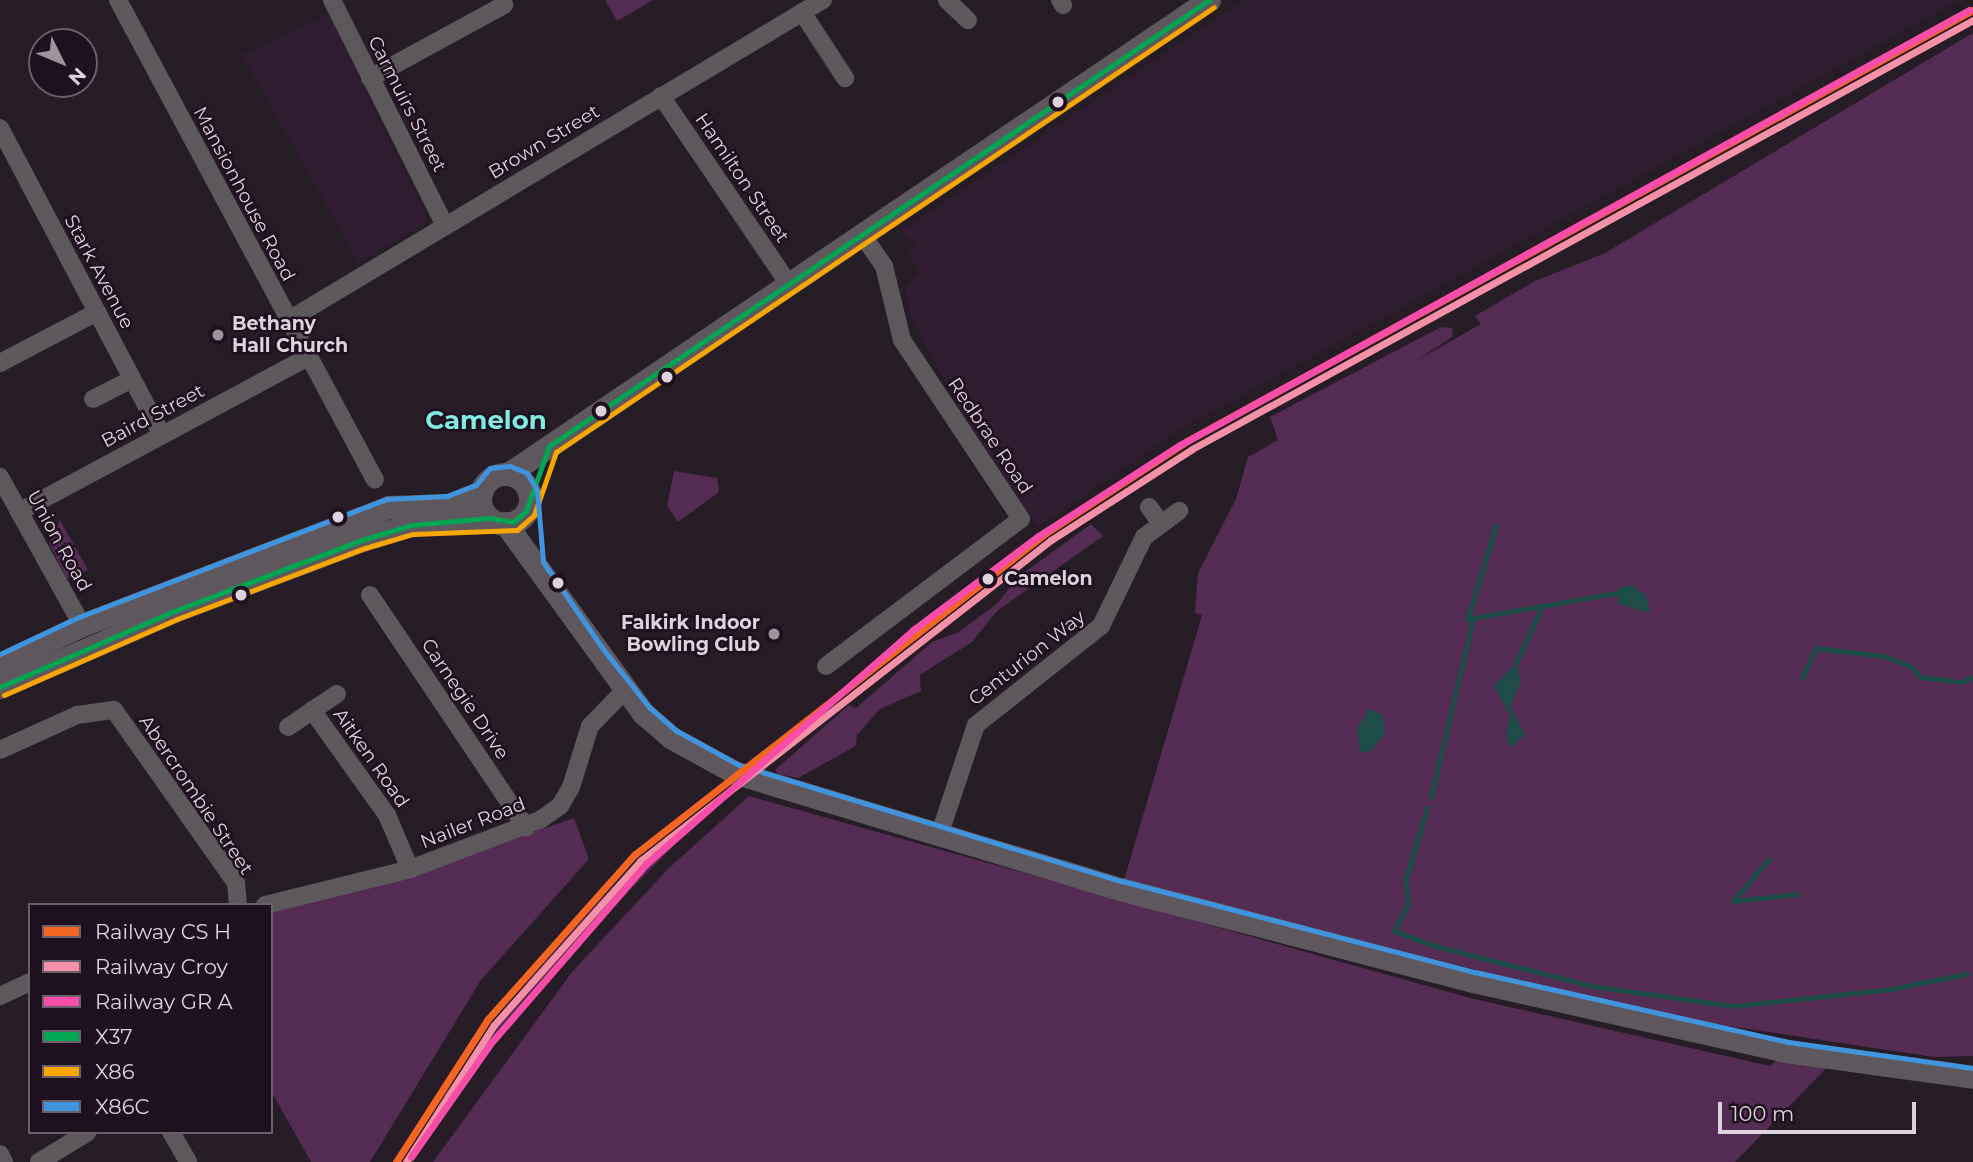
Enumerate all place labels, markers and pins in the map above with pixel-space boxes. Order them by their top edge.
unlabelled marker [1051,95,1065,109]
place label: Bethany Hall Church [232,313,348,357]
marker: Bethany Hall Church [210,327,226,343]
unlabelled marker [660,370,674,384]
unlabelled marker [594,404,608,418]
unlabelled marker [331,510,345,524]
place label: Camelon [1004,568,1093,590]
marker: Camelon [978,569,998,589]
unlabelled marker [551,576,565,590]
unlabelled marker [234,588,248,602]
place label: Falkirk Indoor Bowling Club [621,612,760,656]
marker: Falkirk Indoor Bowling Club [766,626,782,642]

